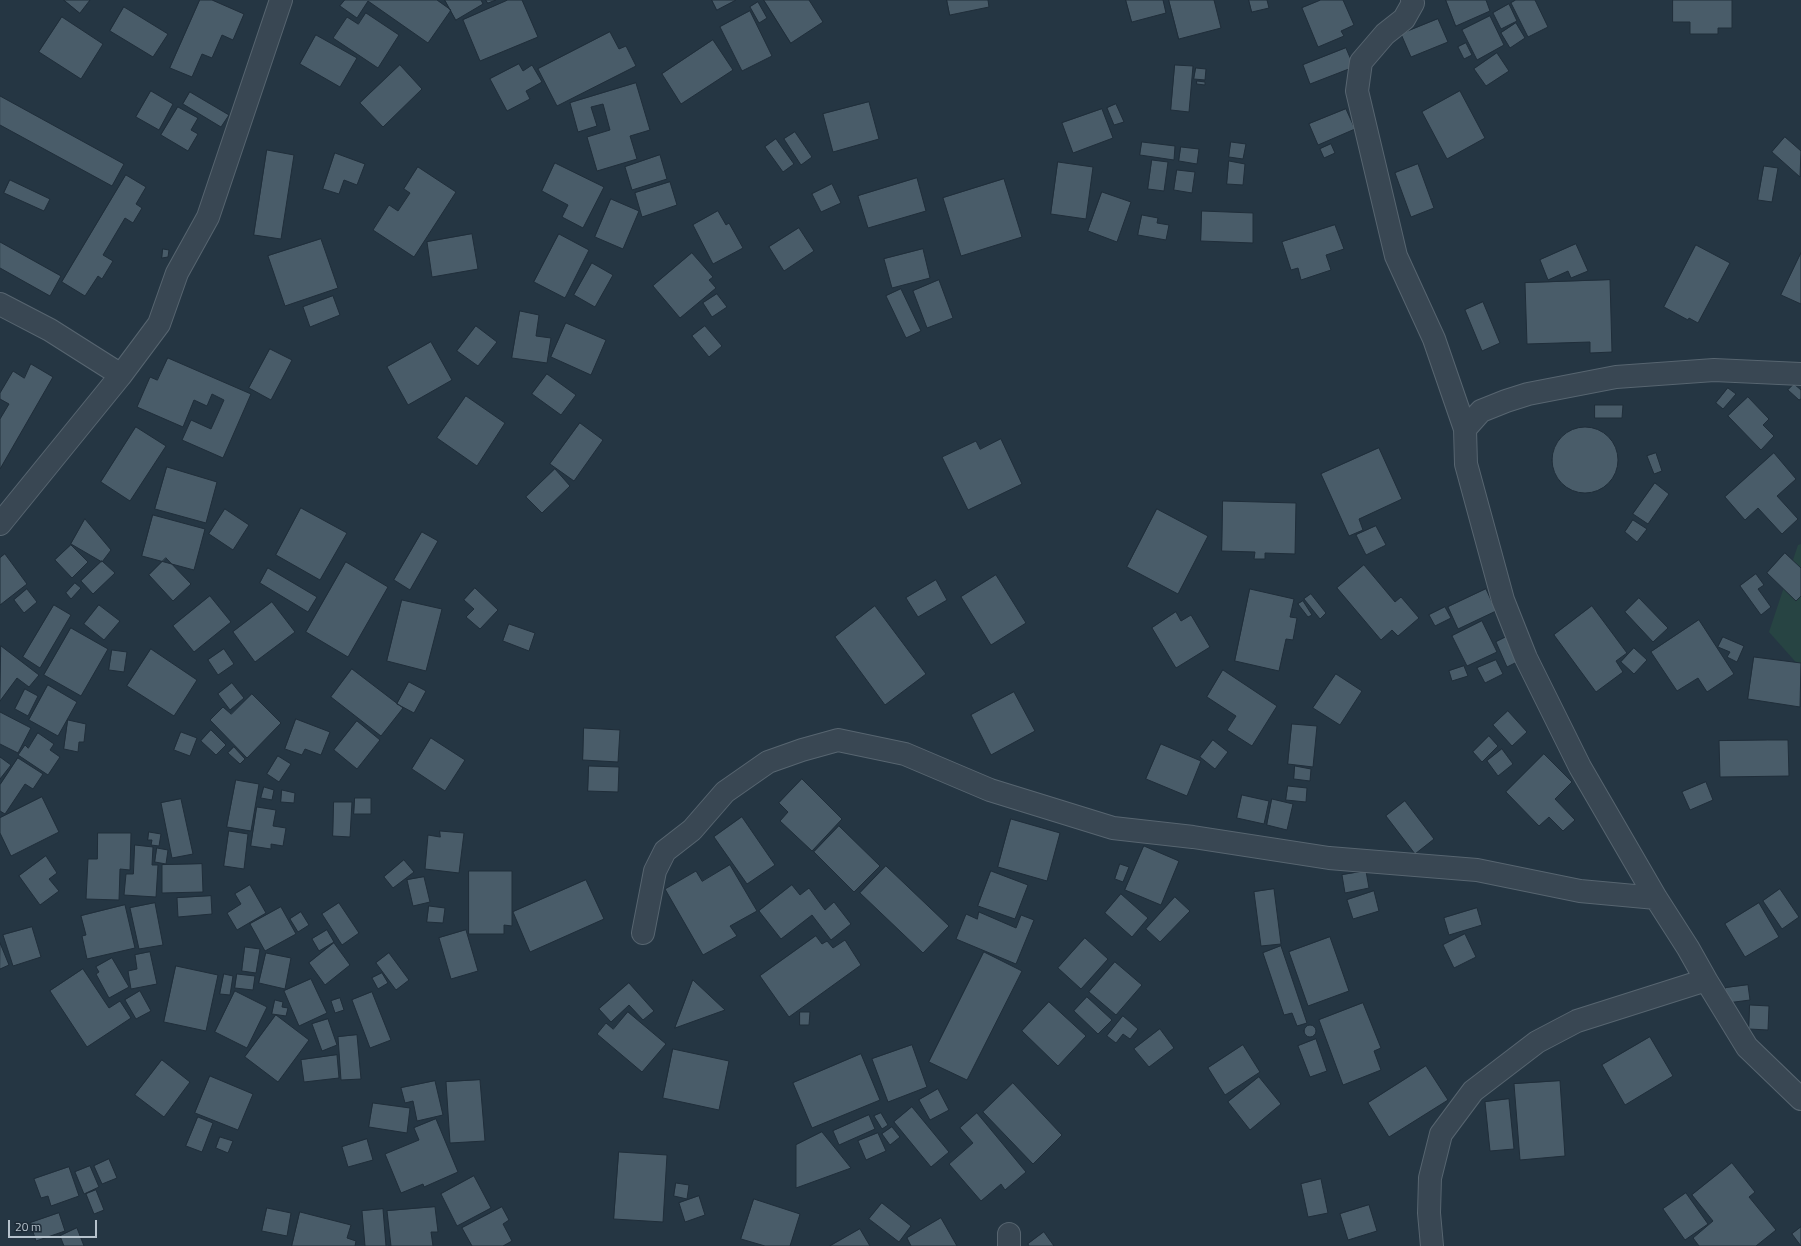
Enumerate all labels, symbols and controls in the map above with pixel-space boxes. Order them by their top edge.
scale bar [10,1212,99,1238]
text: 20 m [15,1217,41,1236]

